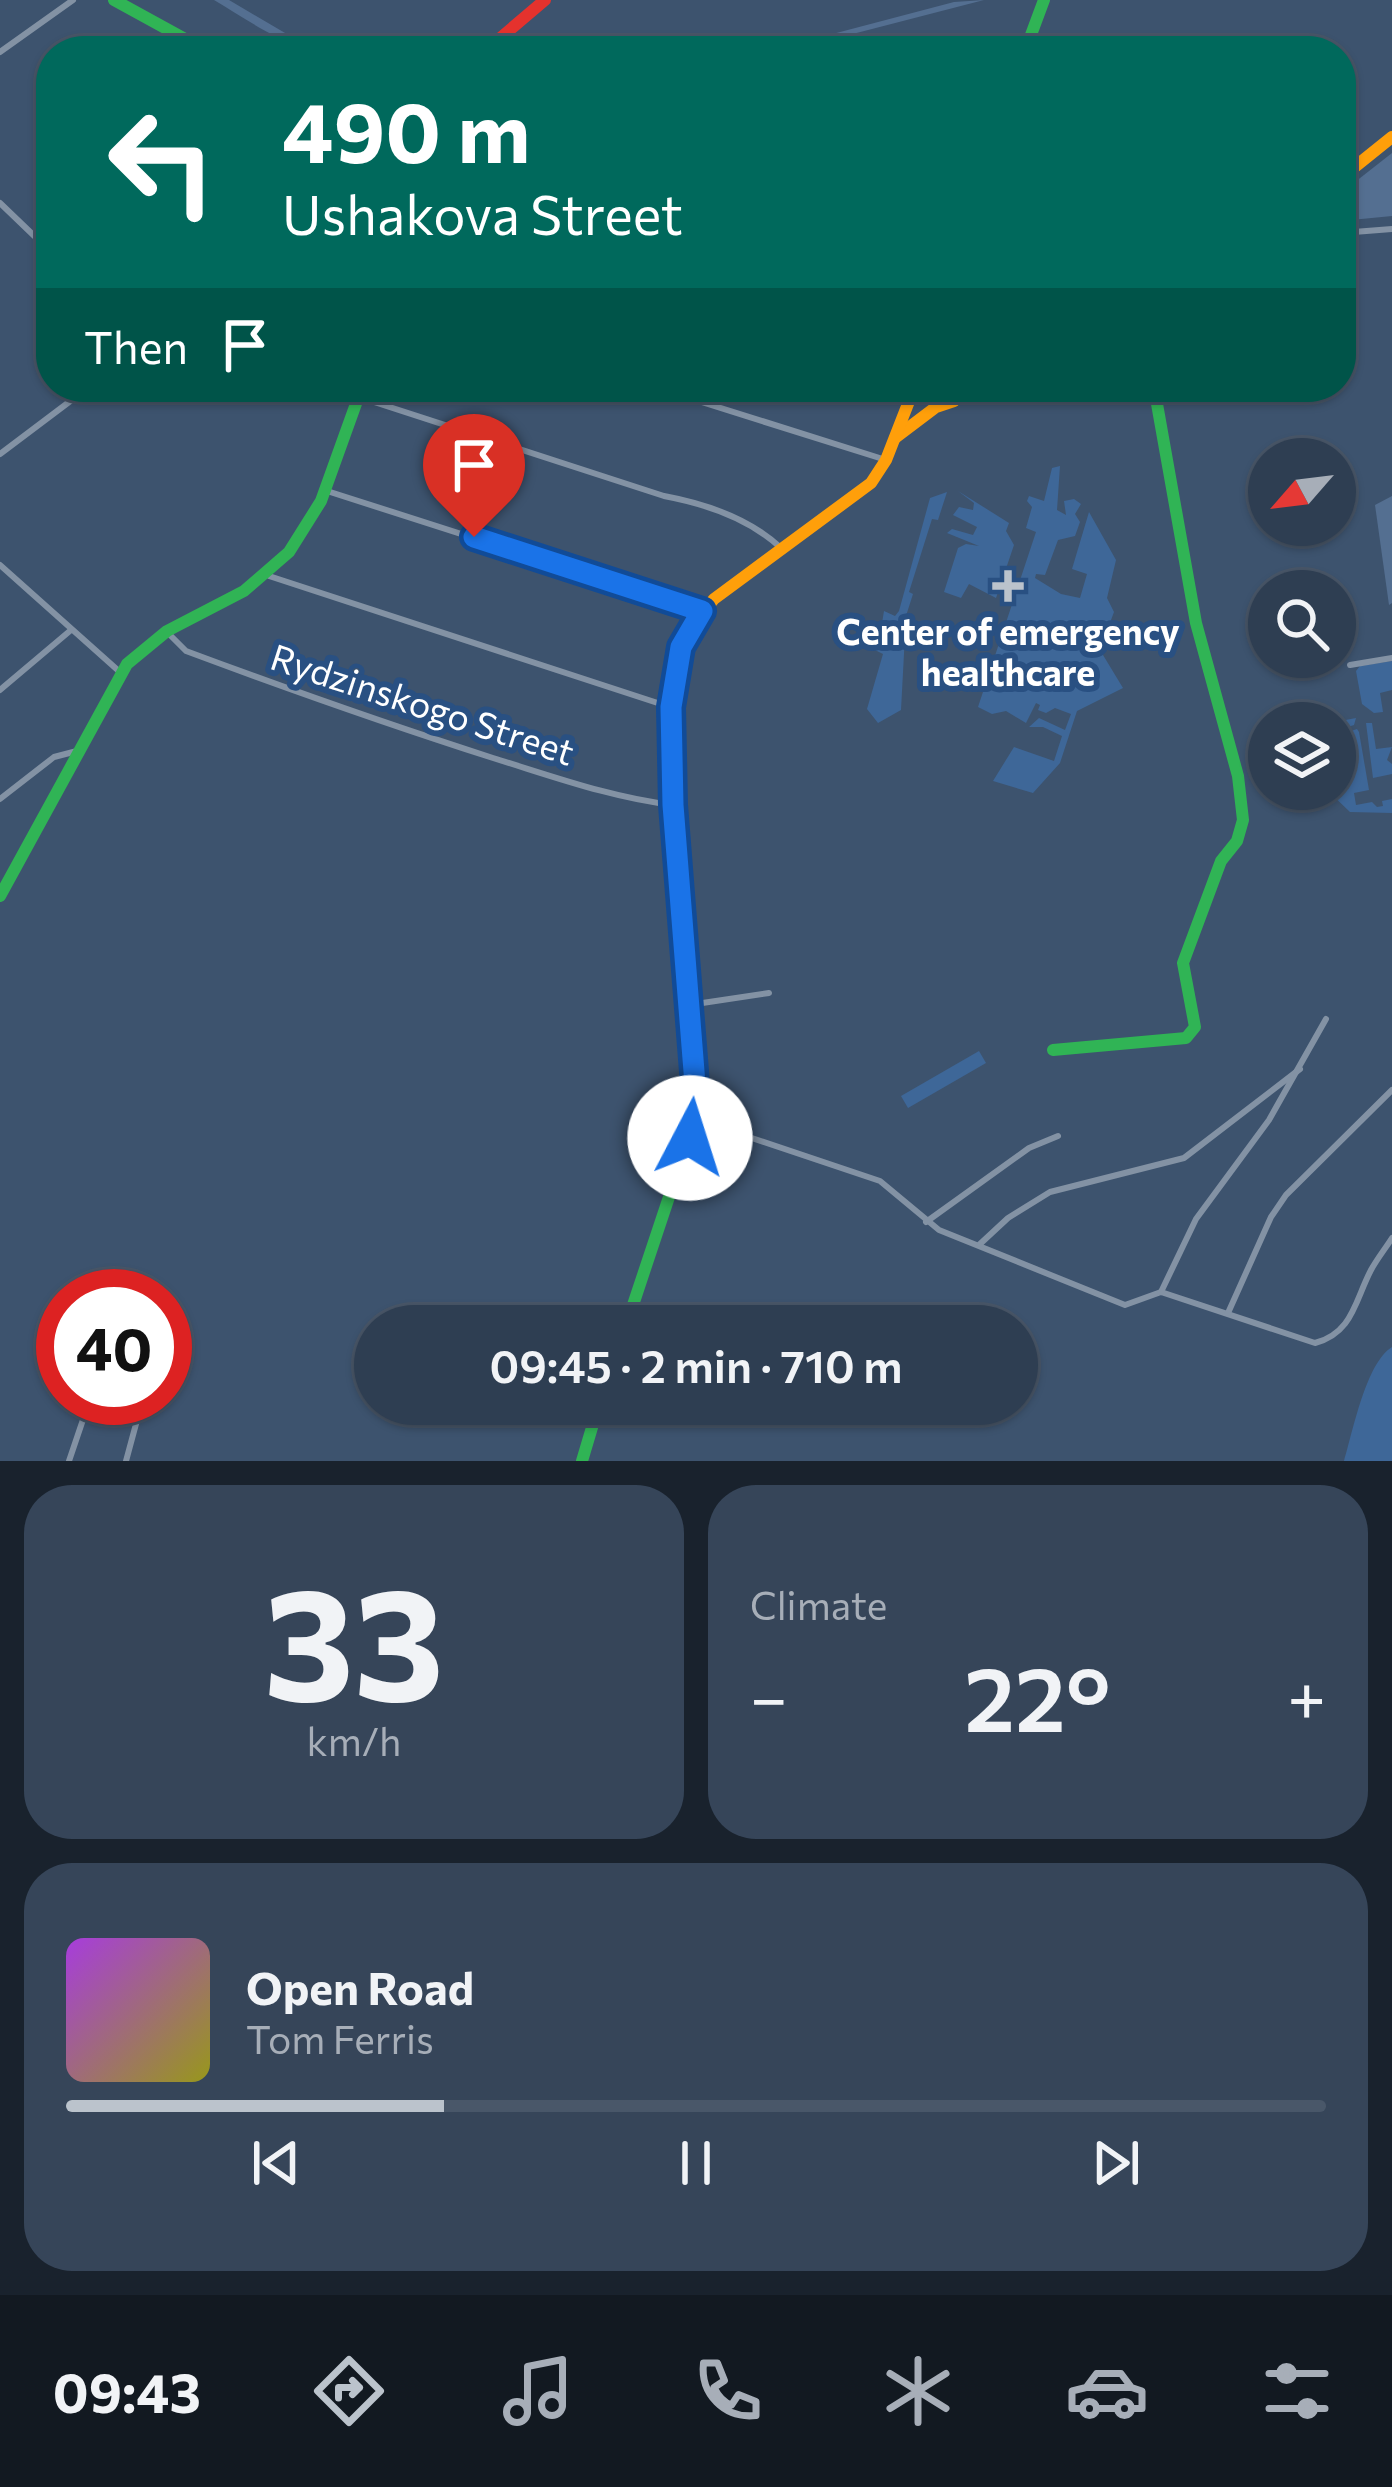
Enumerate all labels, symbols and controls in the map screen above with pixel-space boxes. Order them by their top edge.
text: 490 m [282,78,531,180]
icon: left [84,84,240,240]
text: Ushakova Street [282,180,683,246]
icon: arrive [212,312,278,378]
text: Then [84,318,188,373]
pin [423,414,525,537]
icon: arrive [441,432,507,498]
north arrow [1248,438,1356,546]
map controls [1248,438,1356,810]
marker: Center of emergency healthcare [992,570,1024,602]
button: search [1248,570,1356,678]
place label: Center of emergency healthcare [836,608,1180,693]
street label: Rydzinskogo Street [266,633,580,773]
button: layers [1248,702,1356,810]
position arrow [627,1075,753,1201]
speed limit sign: 40 [36,1269,192,1425]
text: 09:45 · 2 min · 710 m [489,1337,903,1392]
text: 33 [264,1542,444,1733]
text: Climate [750,1580,887,1628]
text: 22° [964,1640,1111,1751]
text: − [750,1655,788,1736]
text: + [1287,1655,1326,1736]
text: km/h [307,1716,401,1764]
text: Open Road [246,1959,474,2014]
text: Tom Ferris [246,2014,434,2062]
icon: previous [243,2130,309,2196]
icon: pause [663,2130,729,2196]
icon: next [1083,2130,1149,2196]
icon: directions [307,2349,391,2433]
icon: music [496,2349,580,2433]
icon: phone [686,2349,770,2433]
icon: climate [876,2349,960,2433]
icon: car [1065,2349,1149,2433]
icon: filters [1255,2349,1339,2433]
text: 09:43 [53,2358,201,2424]

